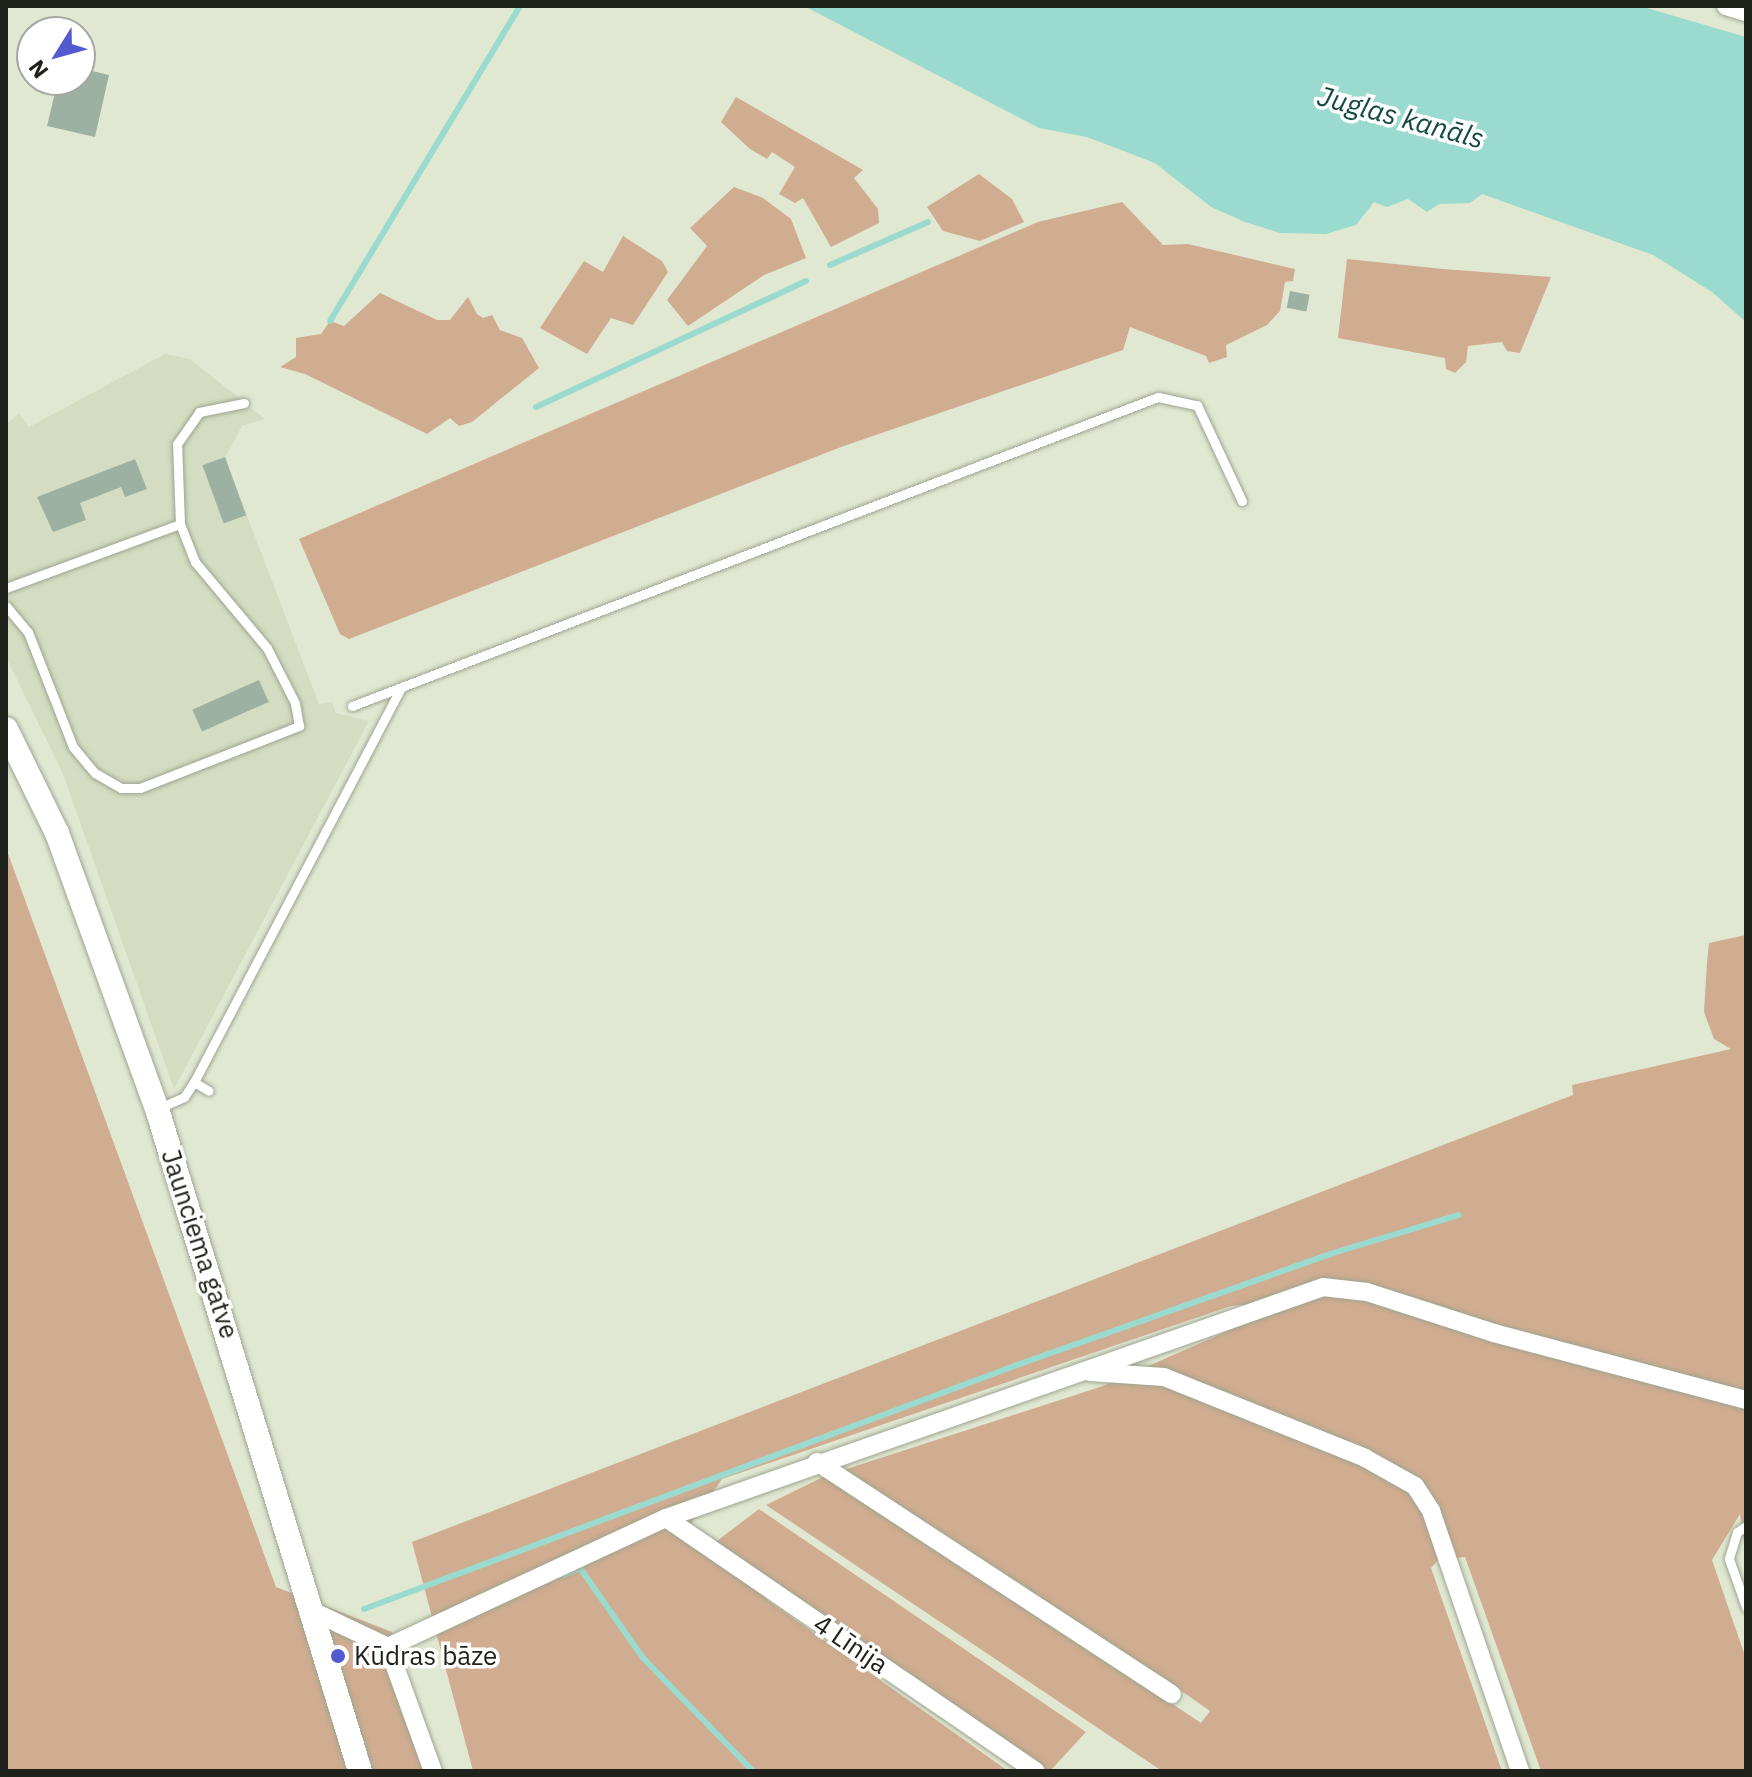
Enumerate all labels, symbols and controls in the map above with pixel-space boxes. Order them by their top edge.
north arrow [16,16,96,96]
text: N [22,54,54,85]
water label: Juglas kanāls [1314,79,1488,155]
street label: Jaunciema gatve [155,1146,245,1342]
street label: 4 Līnija [808,1608,894,1680]
place label: Kūdras bāze [354,1640,497,1672]
marker: Kūdras bāze [329,1647,347,1665]

